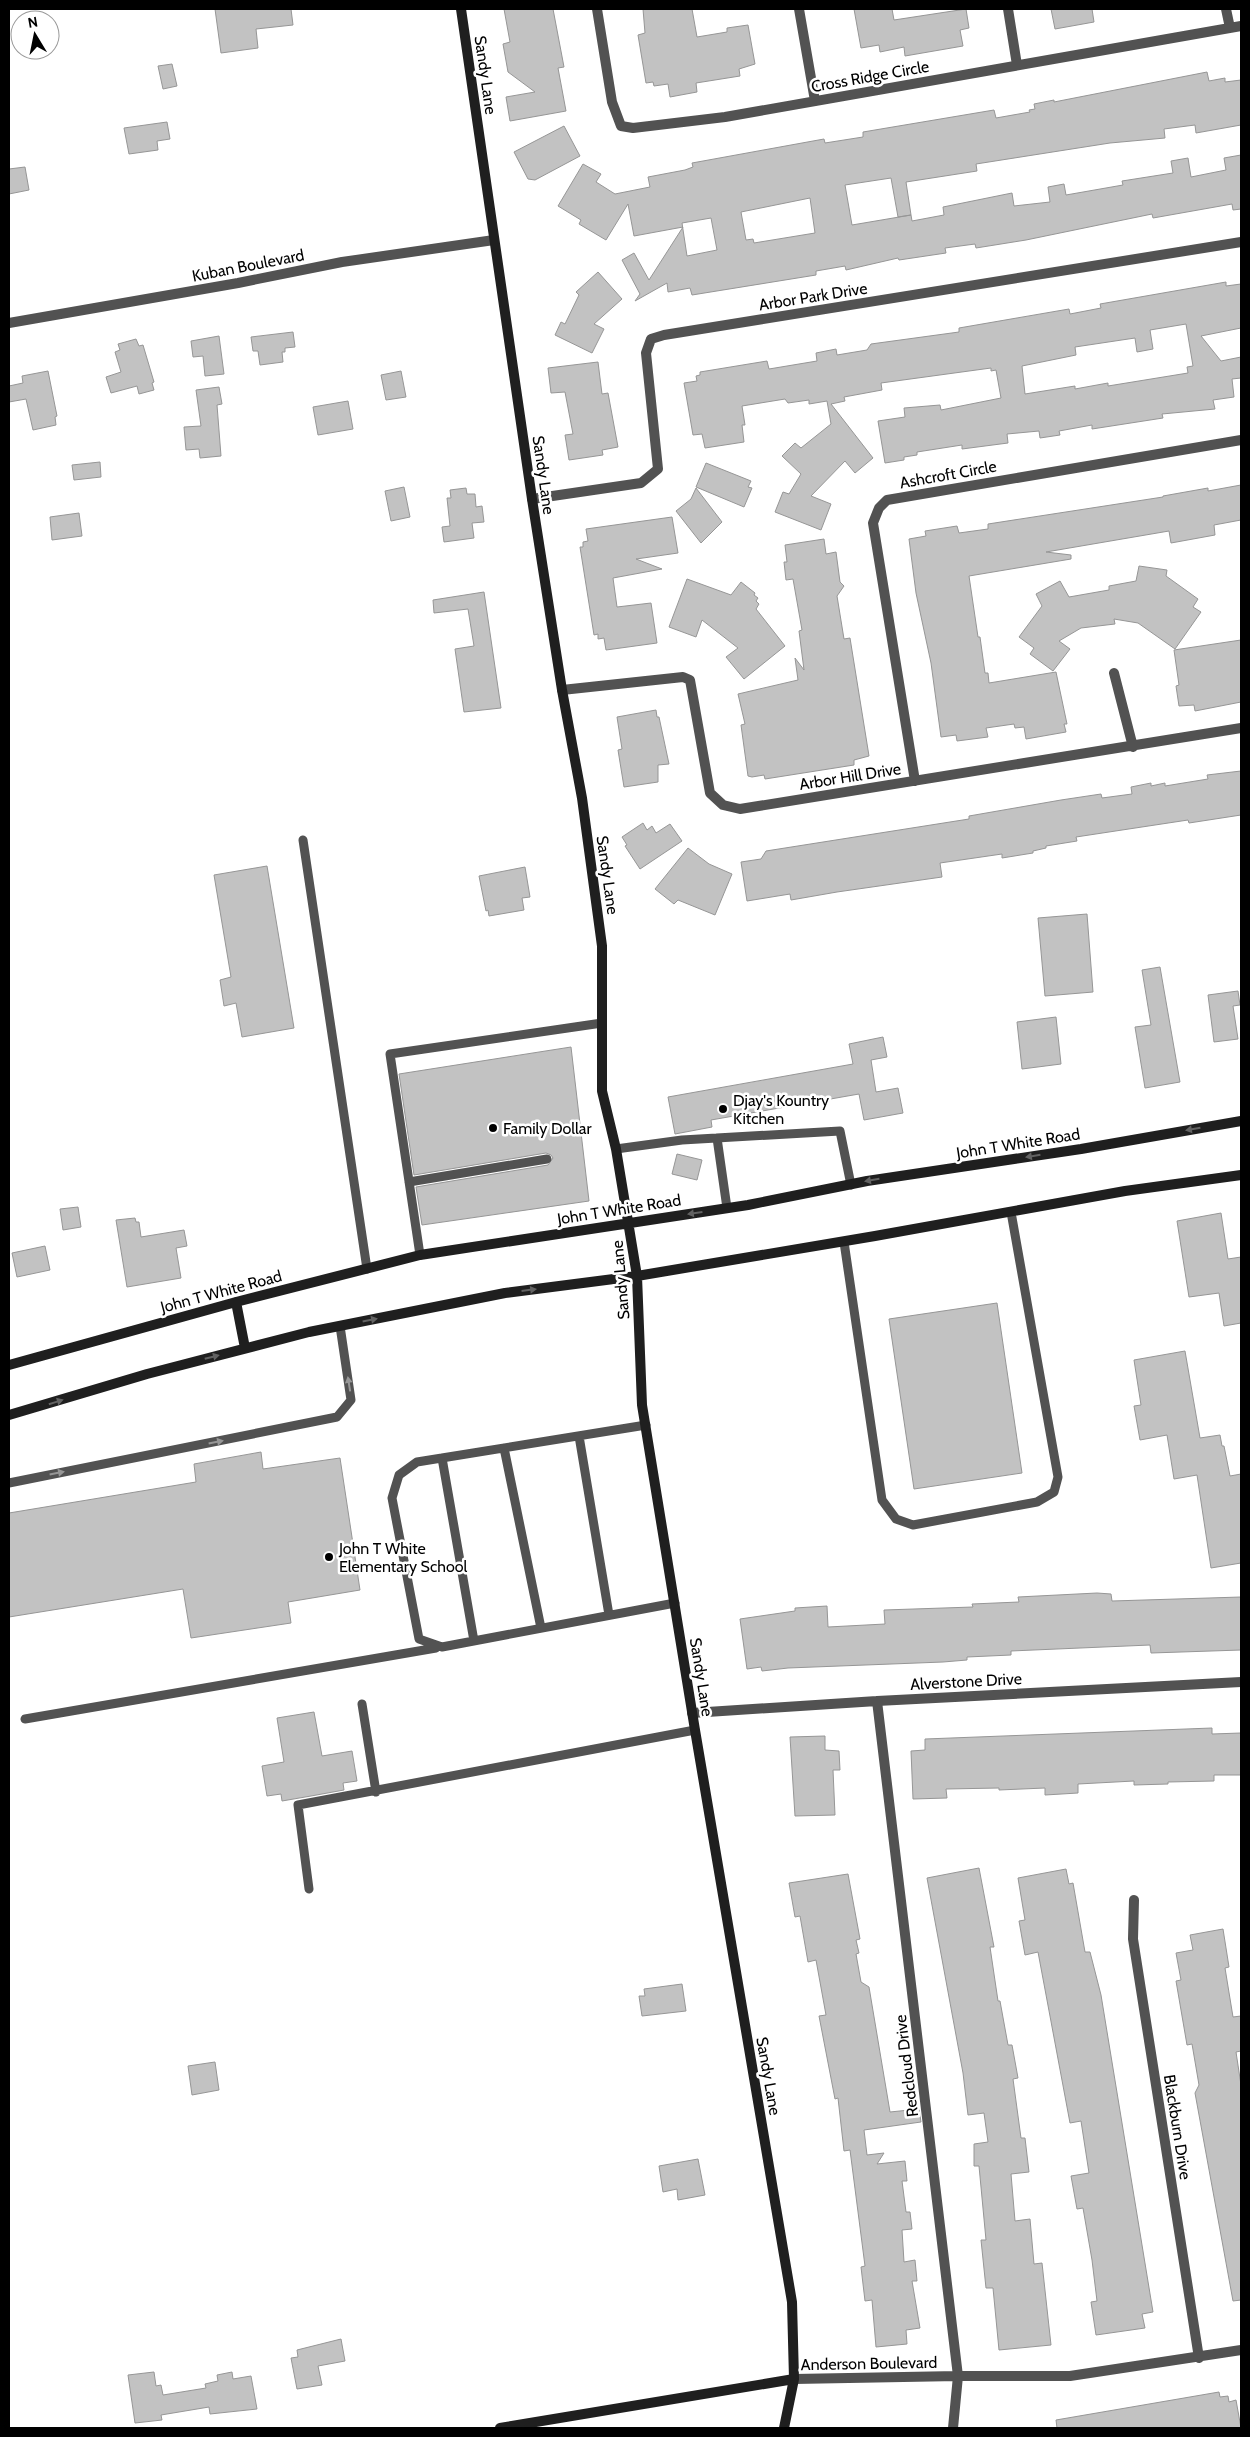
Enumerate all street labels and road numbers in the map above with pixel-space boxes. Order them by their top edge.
street label: Sandy Lane [471,34,500,116]
street label: Cross Ridge Circle [810,57,931,96]
street label: Kuban Boulevard [190,245,306,286]
street label: Arbor Park Drive [757,279,869,314]
street label: Sandy Lane [529,434,558,516]
street label: Ashcroft Circle [898,457,998,492]
street label: Arbor Hill Drive [798,759,902,794]
street label: Sandy Lane [593,834,622,916]
street label: John T White Road [954,1124,1081,1163]
street label: John T White Road [555,1190,682,1229]
street label: Sandy Lane [608,1240,633,1320]
street label: John T White Road [157,1266,284,1317]
street label: Sandy Lane [686,1636,717,1718]
street label: Alverstone Drive [910,1669,1022,1694]
street label: Redcloud Drive [891,2014,922,2118]
street label: Sandy Lane [752,2035,785,2117]
street label: Blackburn Drive [1160,2073,1195,2181]
street label: Anderson Boulevard [801,2353,937,2374]

